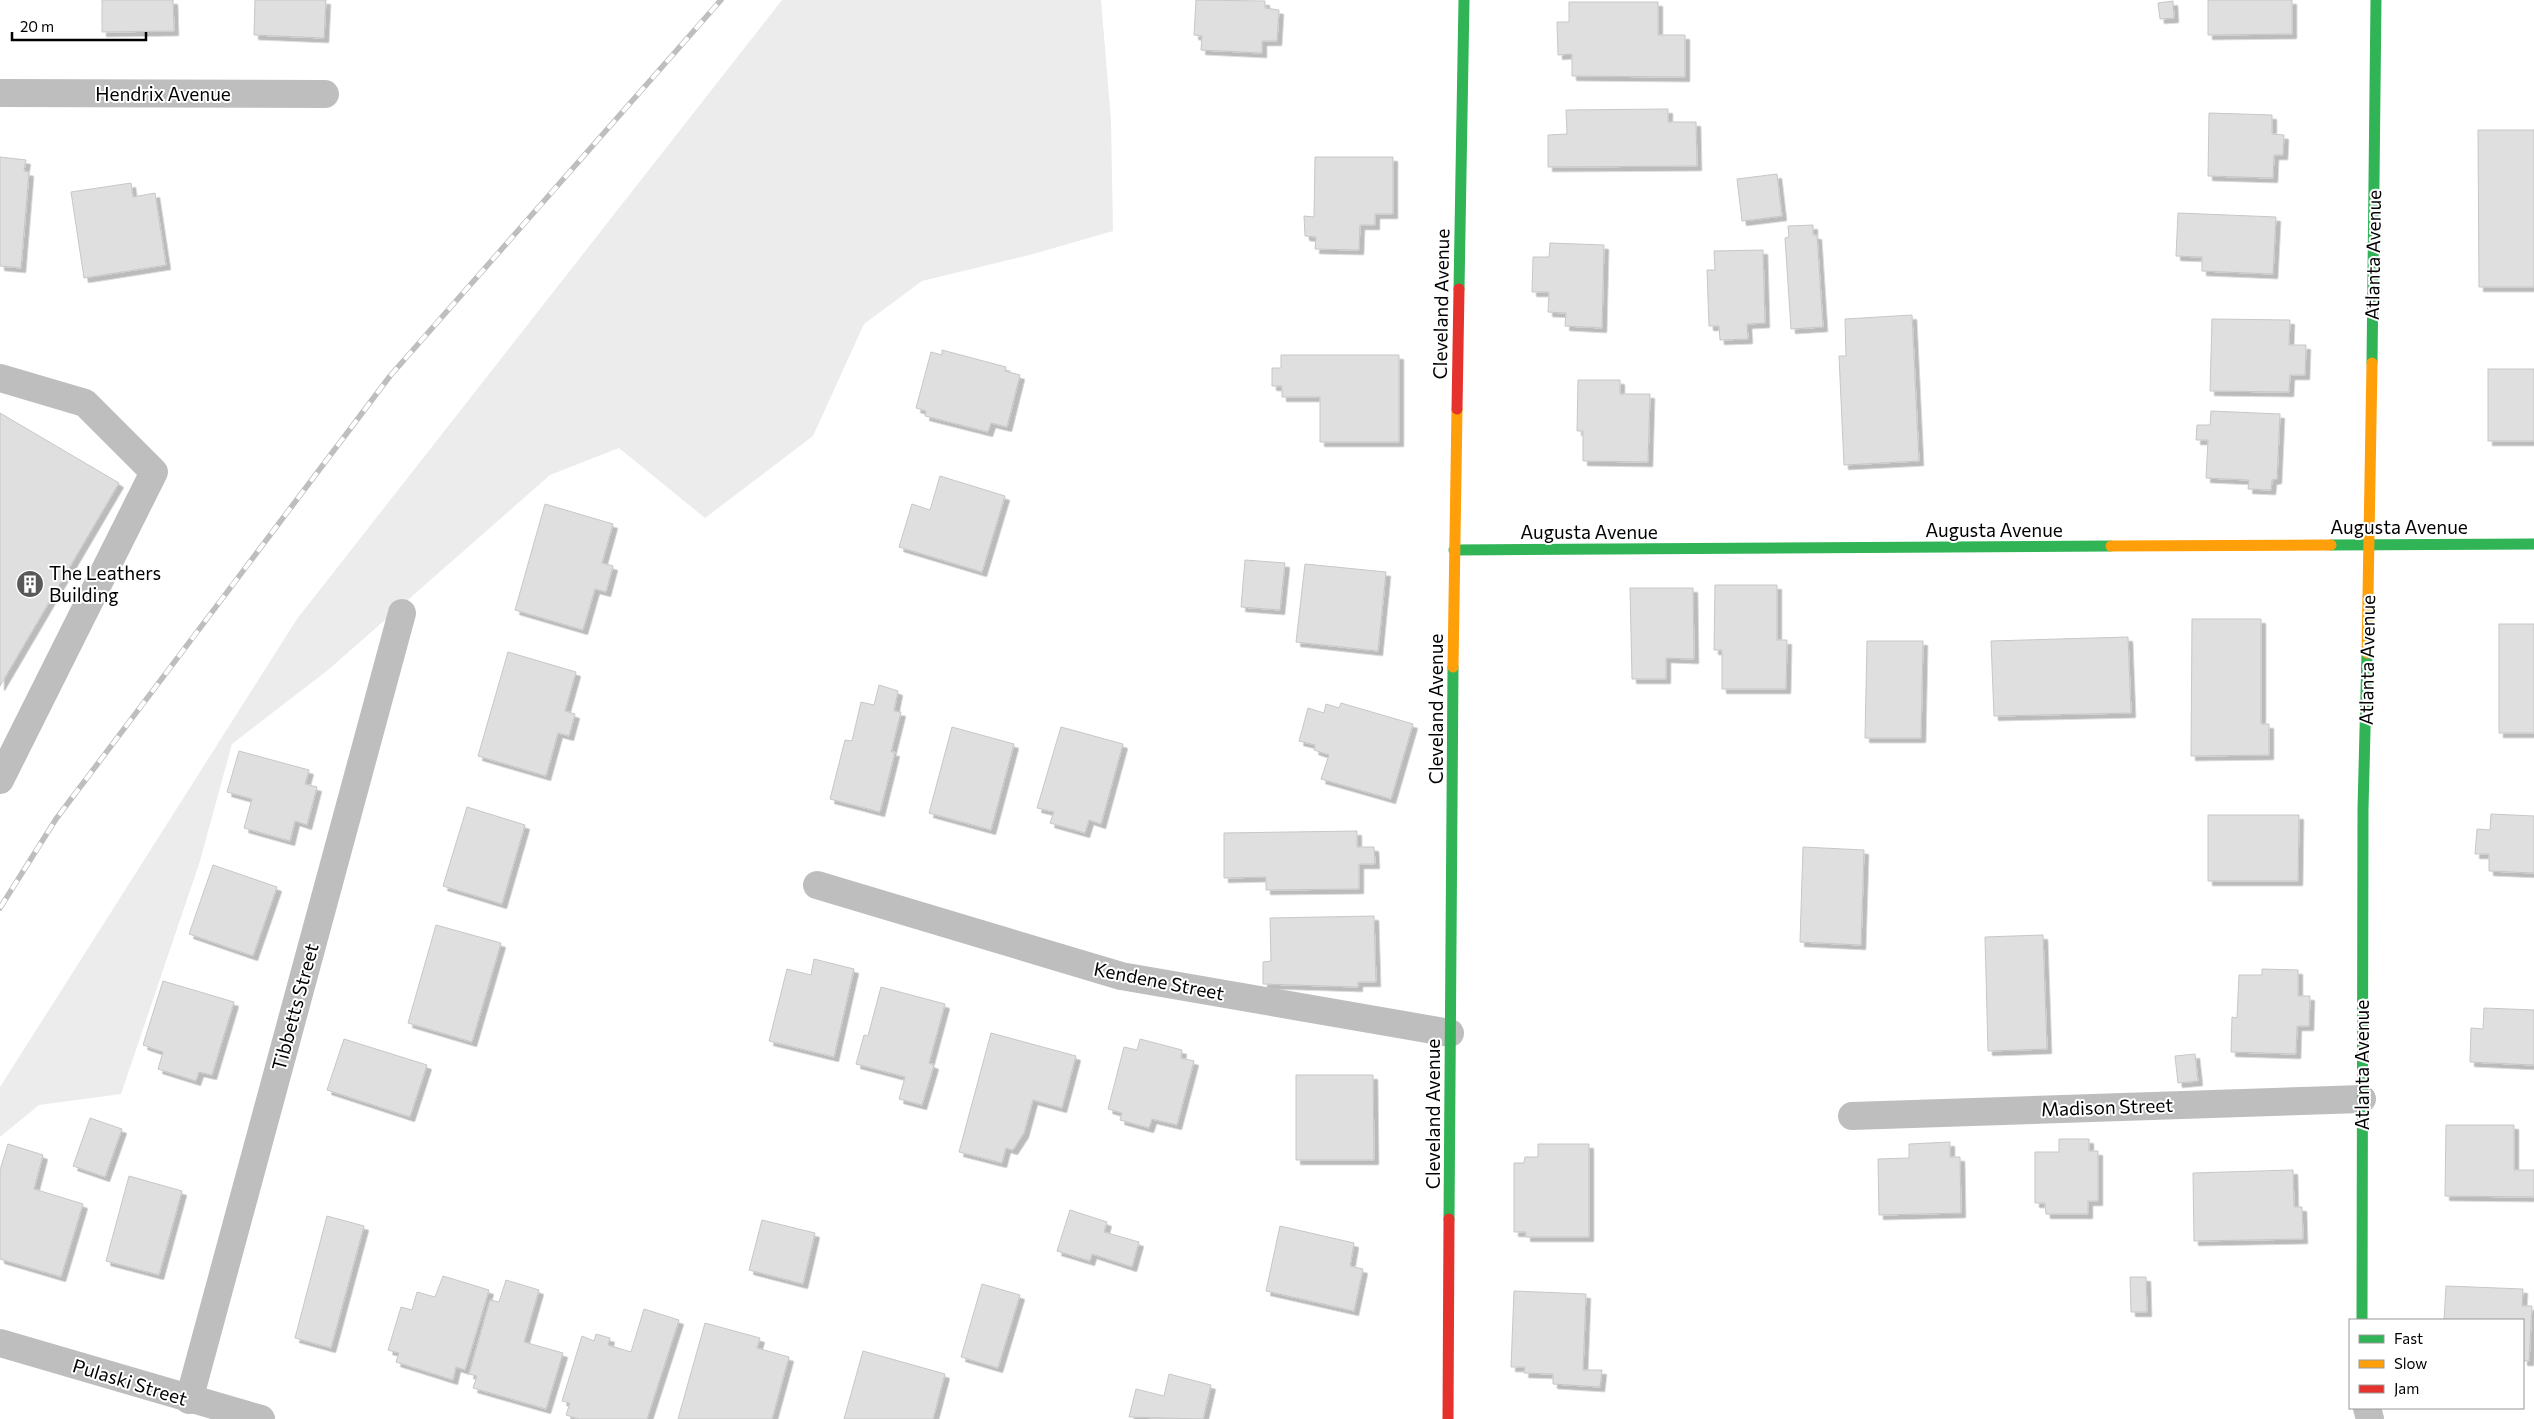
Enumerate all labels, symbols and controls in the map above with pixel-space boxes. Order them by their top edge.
scale bar [12,10,146,42]
text: 20 m [20,17,54,35]
street label: Hendrix Avenue [95,82,231,105]
street label: Atlanta Avenue [2360,190,2385,320]
street label: Cleveland Avenue [1428,228,1453,380]
street label: Augusta Avenue [2330,515,2468,538]
street label: Augusta Avenue [1925,518,2063,541]
street label: Augusta Avenue [1520,520,1658,543]
place label: The Leathers Building [49,561,161,606]
building icon: The Leathers Building [15,569,45,599]
street label: Atlanta Avenue [2354,595,2379,725]
street label: Cleveland Avenue [1424,634,1447,784]
street label: Tibbetts Street [266,940,323,1073]
street label: Kendene Street [1092,957,1226,1004]
street label: Atlanta Avenue [2350,1000,2373,1130]
street label: Cleveland Avenue [1421,1039,1444,1189]
street label: Madison Street [2041,1093,2174,1120]
legend [2349,1319,2524,1409]
text: Fast [2394,1329,2423,1347]
street label: Pulaski Street [70,1353,190,1410]
text: Slow [2394,1354,2427,1372]
text: Jam [2394,1379,2419,1397]

